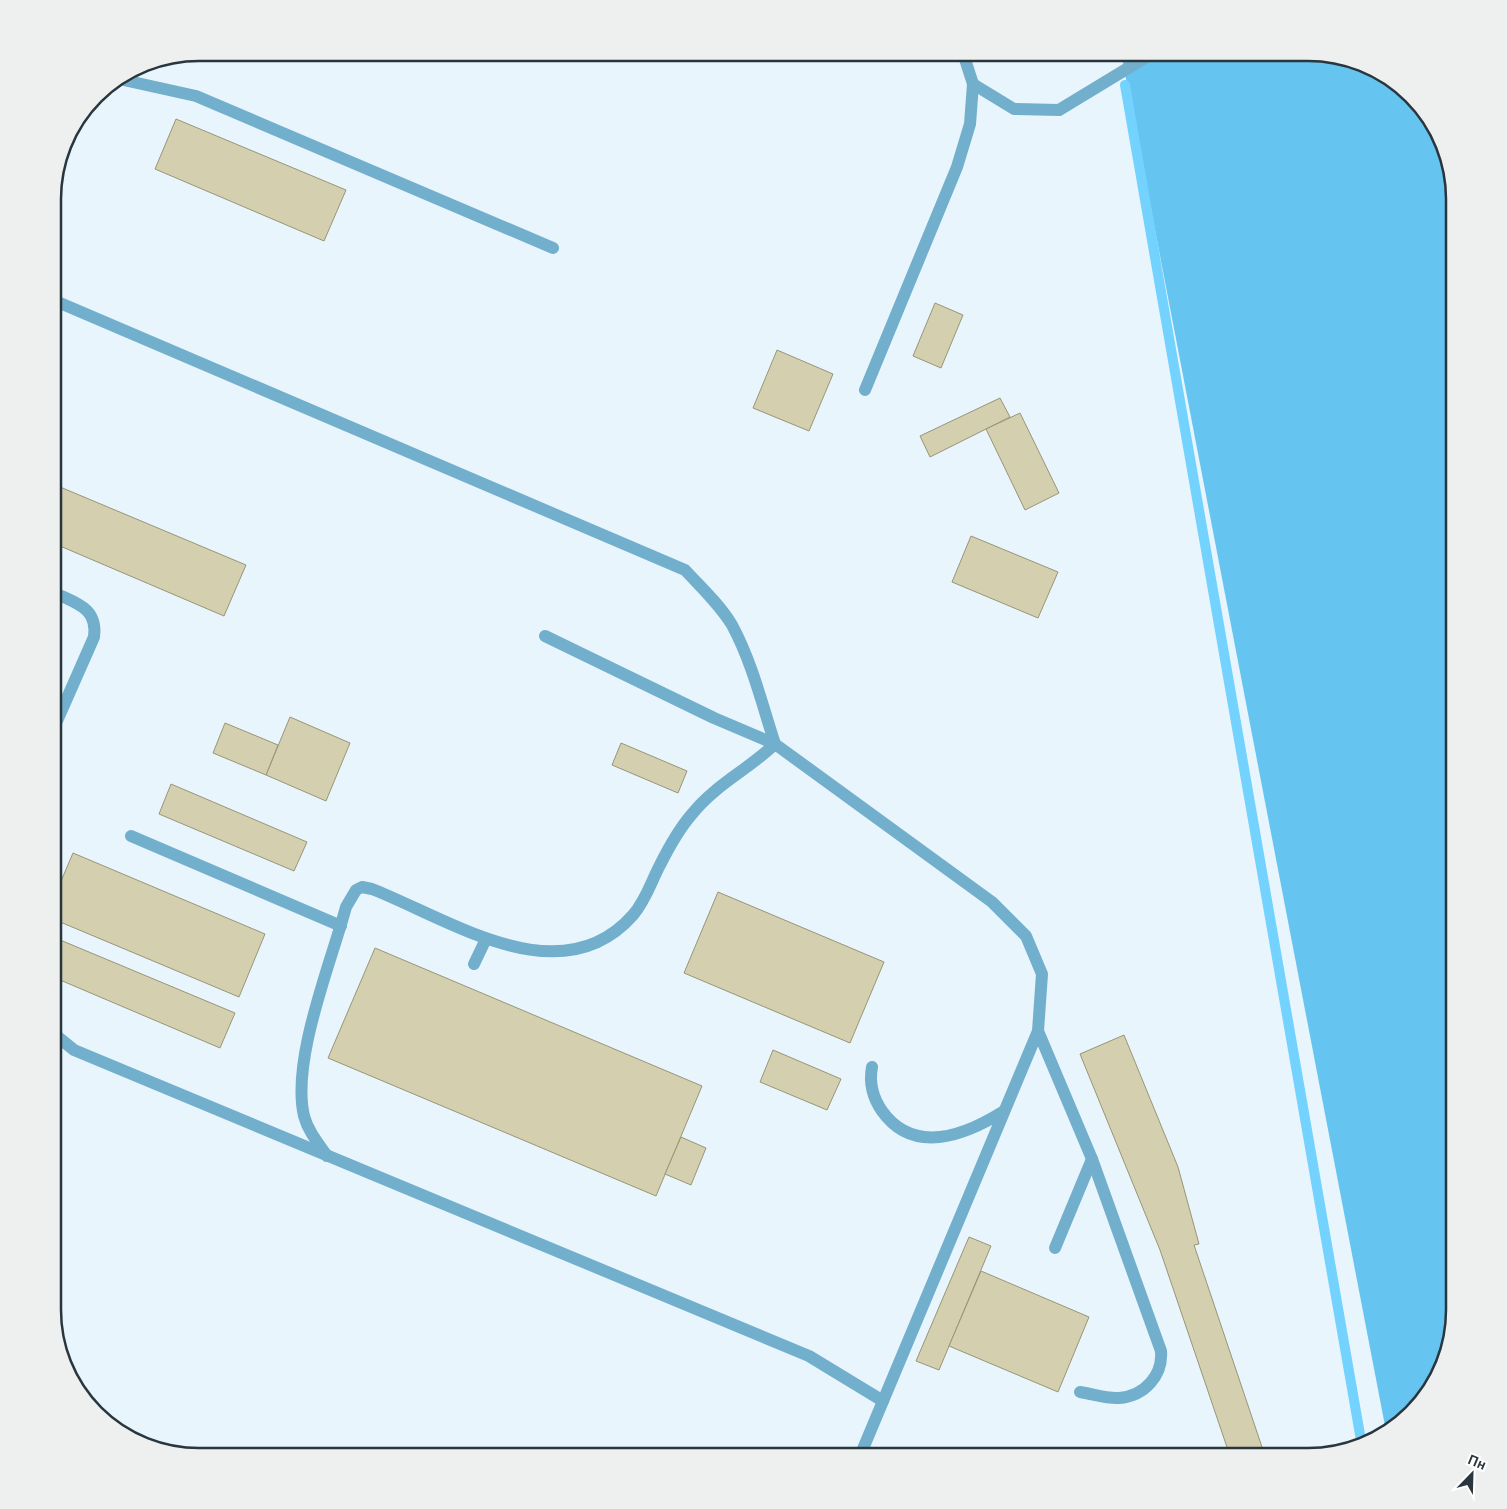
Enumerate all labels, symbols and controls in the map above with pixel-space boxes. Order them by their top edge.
north arrow [1447,1449,1497,1499]
text: Пн [1466,1451,1489,1473]

